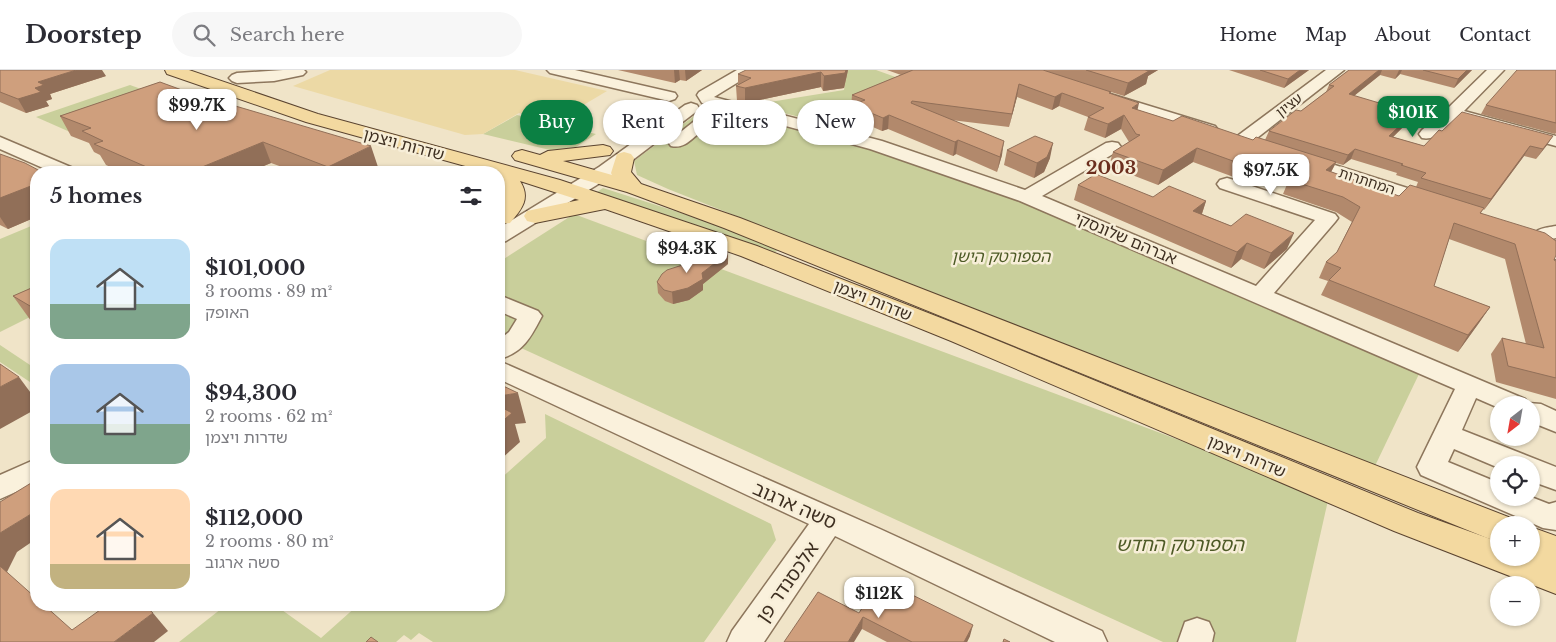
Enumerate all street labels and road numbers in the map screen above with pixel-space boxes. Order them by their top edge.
street label: עציון [1272,89,1306,121]
street label: שדרות ויצמן [361,124,447,164]
street label: המחתרות [1337,163,1397,199]
street label: אברהם שלונסקי [1072,208,1180,268]
street label: שדרות ויצמן [831,275,915,325]
street label: שדרות ויצמן [1205,431,1289,481]
street label: סשה ארגוב [749,477,840,534]
street label: אלכסנדר פן [751,538,823,627]

